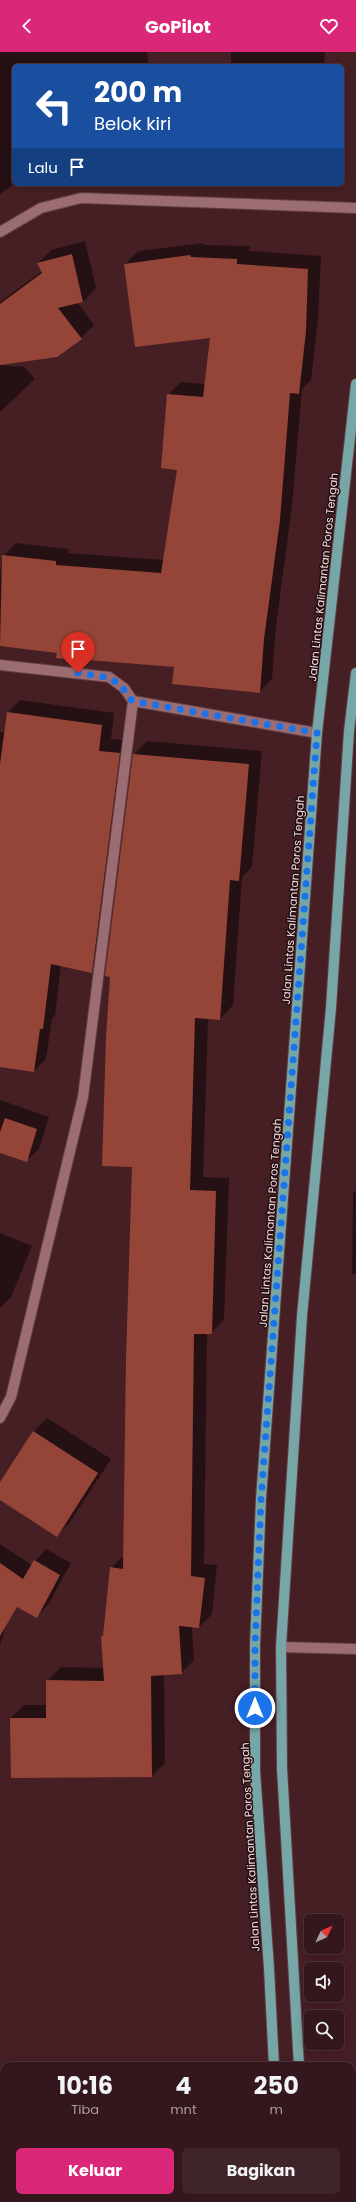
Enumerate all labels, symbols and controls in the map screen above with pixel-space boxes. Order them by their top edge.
text: GoPilot [145,14,211,39]
icon: back [16,15,38,37]
icon: heart [318,15,340,37]
text: 200 m [94,73,182,112]
icon: left [28,80,80,132]
text: Belok kiri [94,111,171,136]
icon: arrive [66,156,88,178]
text: Lalu [28,157,58,178]
street label: Jalan Lintas Kalimantan Poros Tengah [304,472,342,682]
pin [61,632,95,673]
icon: arrive [67,638,89,660]
street label: Jalan Lintas Kalimantan Poros Tengah [278,795,308,1005]
street label: Jalan Lintas Kalimantan Poros Tengah [255,1118,285,1328]
position arrow [234,1687,276,1729]
street label: Jalan Lintas Kalimantan Poros Tengah [237,1742,263,1952]
north arrow [304,1914,344,1954]
map controls [304,1914,344,2050]
button: sound [304,1962,344,2002]
button: search [304,2010,344,2050]
text: 10:16 [57,2069,113,2102]
text: 4 [175,2069,192,2102]
text: 250 [254,2069,299,2102]
text: Tiba [71,2100,99,2119]
text: mnt [170,2100,197,2119]
text: m [270,2100,283,2119]
button: Keluar [16,2148,174,2194]
button: Bagikan [182,2148,340,2194]

